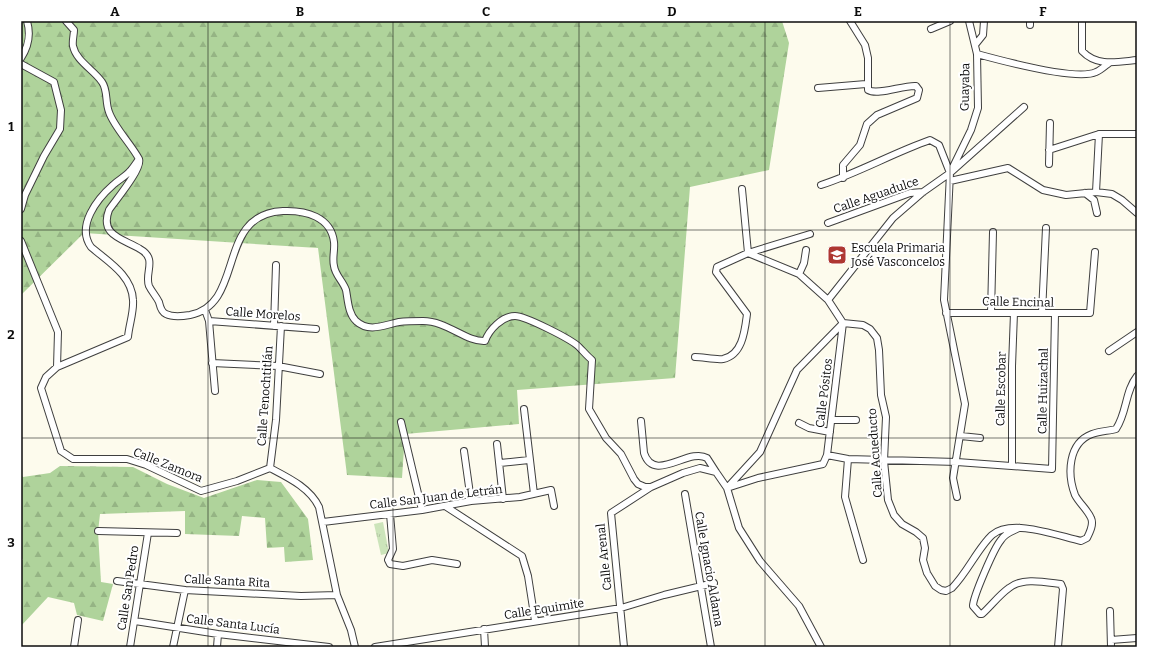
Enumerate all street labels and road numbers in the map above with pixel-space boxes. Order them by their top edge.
street label: Guayaba [958,62,972,111]
street label: Calle Aguadulce [831,174,921,216]
street label: Calle Encinal [982,294,1055,310]
street label: Calle Morelos [225,304,301,324]
street label: Calle Tenochtitlán [255,345,276,447]
street label: Calle Huizachal [1035,347,1051,434]
street label: Calle Escobar [993,351,1009,426]
street label: Calle Pósitos [813,357,835,429]
street label: Calle Acueducto [865,408,885,498]
street label: Calle Zamora [131,445,205,485]
street label: Calle San Juan de Letrán [369,482,504,512]
street label: Calle Ignacio Aldama [692,510,726,628]
street label: Calle Arenal [593,522,614,591]
street label: Calle San Pedro [114,544,142,632]
street label: Calle Santa Rita [184,572,271,590]
street label: Calle Equimite [503,596,585,622]
street label: Calle Santa Lucía [185,611,281,637]

